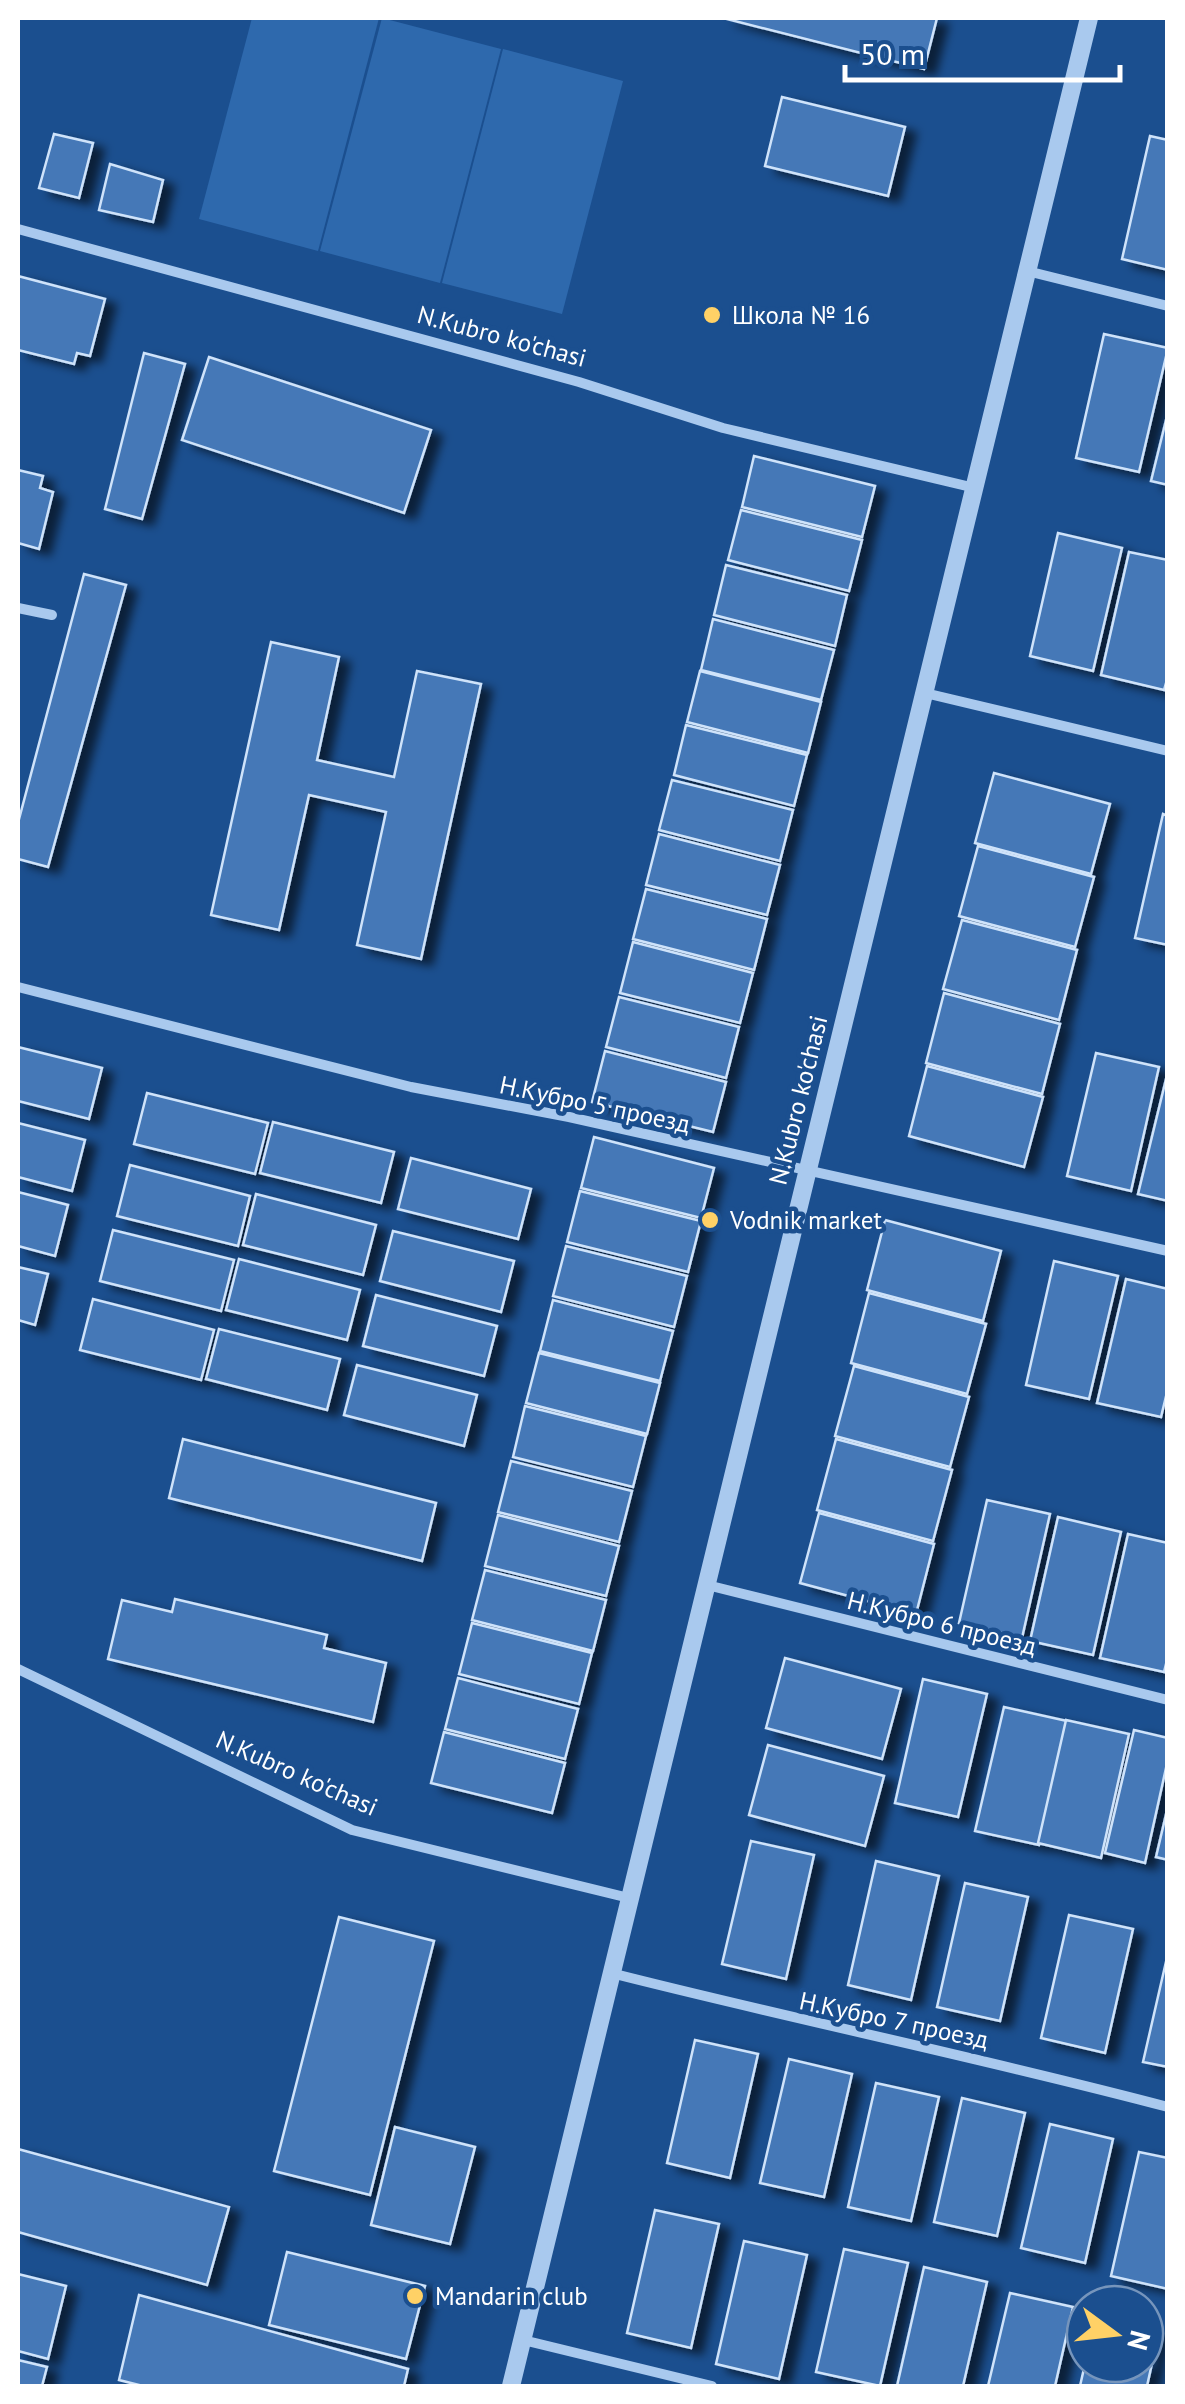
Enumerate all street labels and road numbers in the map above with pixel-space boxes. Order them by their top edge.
street label: N.Kubro ko'chasi [414,298,590,374]
street label: N.Kubro ko'chasi [761,1012,835,1188]
street label: Н.Кубро 5 проезд [497,1068,693,1140]
street label: Н.Кубро 6 проезд [844,1584,1040,1662]
street label: N.Kubro ko'chasi [211,1723,383,1823]
street label: Н.Кубро 7 проезд [796,1984,992,2056]

